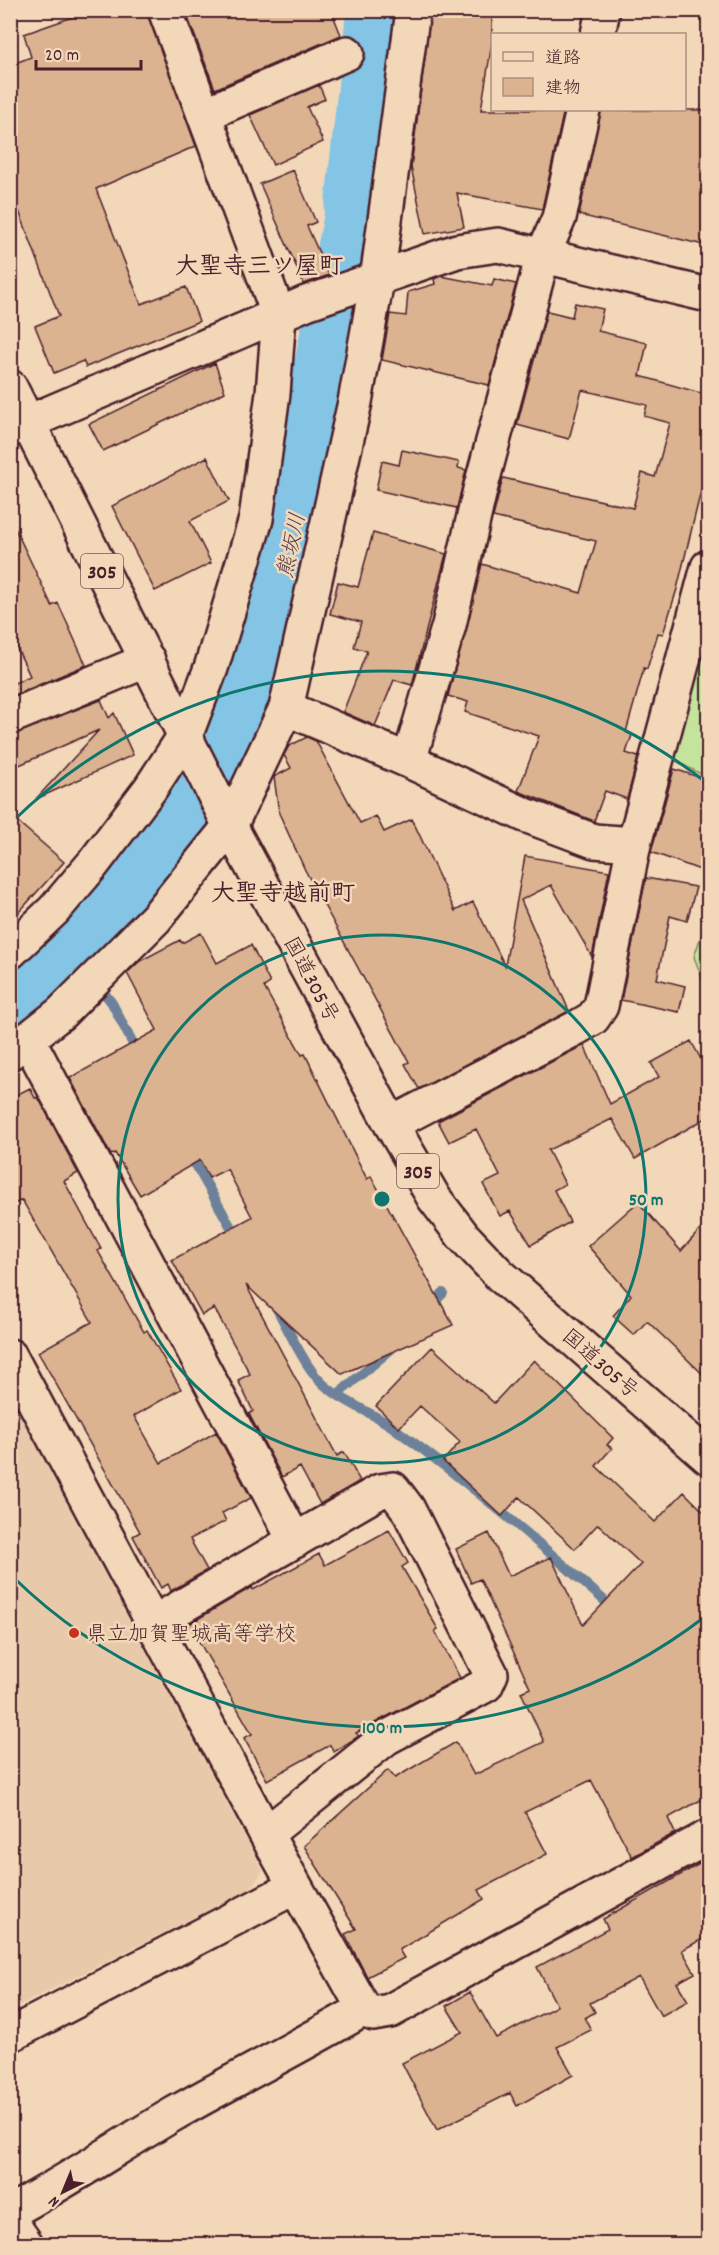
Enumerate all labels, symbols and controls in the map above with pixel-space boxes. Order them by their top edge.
scale bar [36,33,141,71]
legend [491,33,686,111]
text: 20 m [45,44,79,69]
text: 道路 [545,47,581,72]
text: 建物 [545,77,581,102]
district label: 大聖寺三ツ屋町 [175,251,343,285]
water label: 熊坂川 [271,510,315,581]
road number: 305 [81,554,123,588]
district label: 大聖寺越前町 [211,878,355,912]
street label: 国道305号 [274,932,345,1029]
road number: 305 [397,1154,439,1188]
centre of rings [372,1189,392,1209]
text: 50 m [629,1189,663,1214]
street label: 国道305号 [554,1323,644,1407]
place label: 県立加賀聖城高等学校 [86,1621,296,1651]
marker: 県立加賀聖城高等学校 [67,1626,81,1640]
text: 100 m [362,1717,402,1742]
north arrow [33,2162,93,2222]
text: N [44,2190,65,2212]

